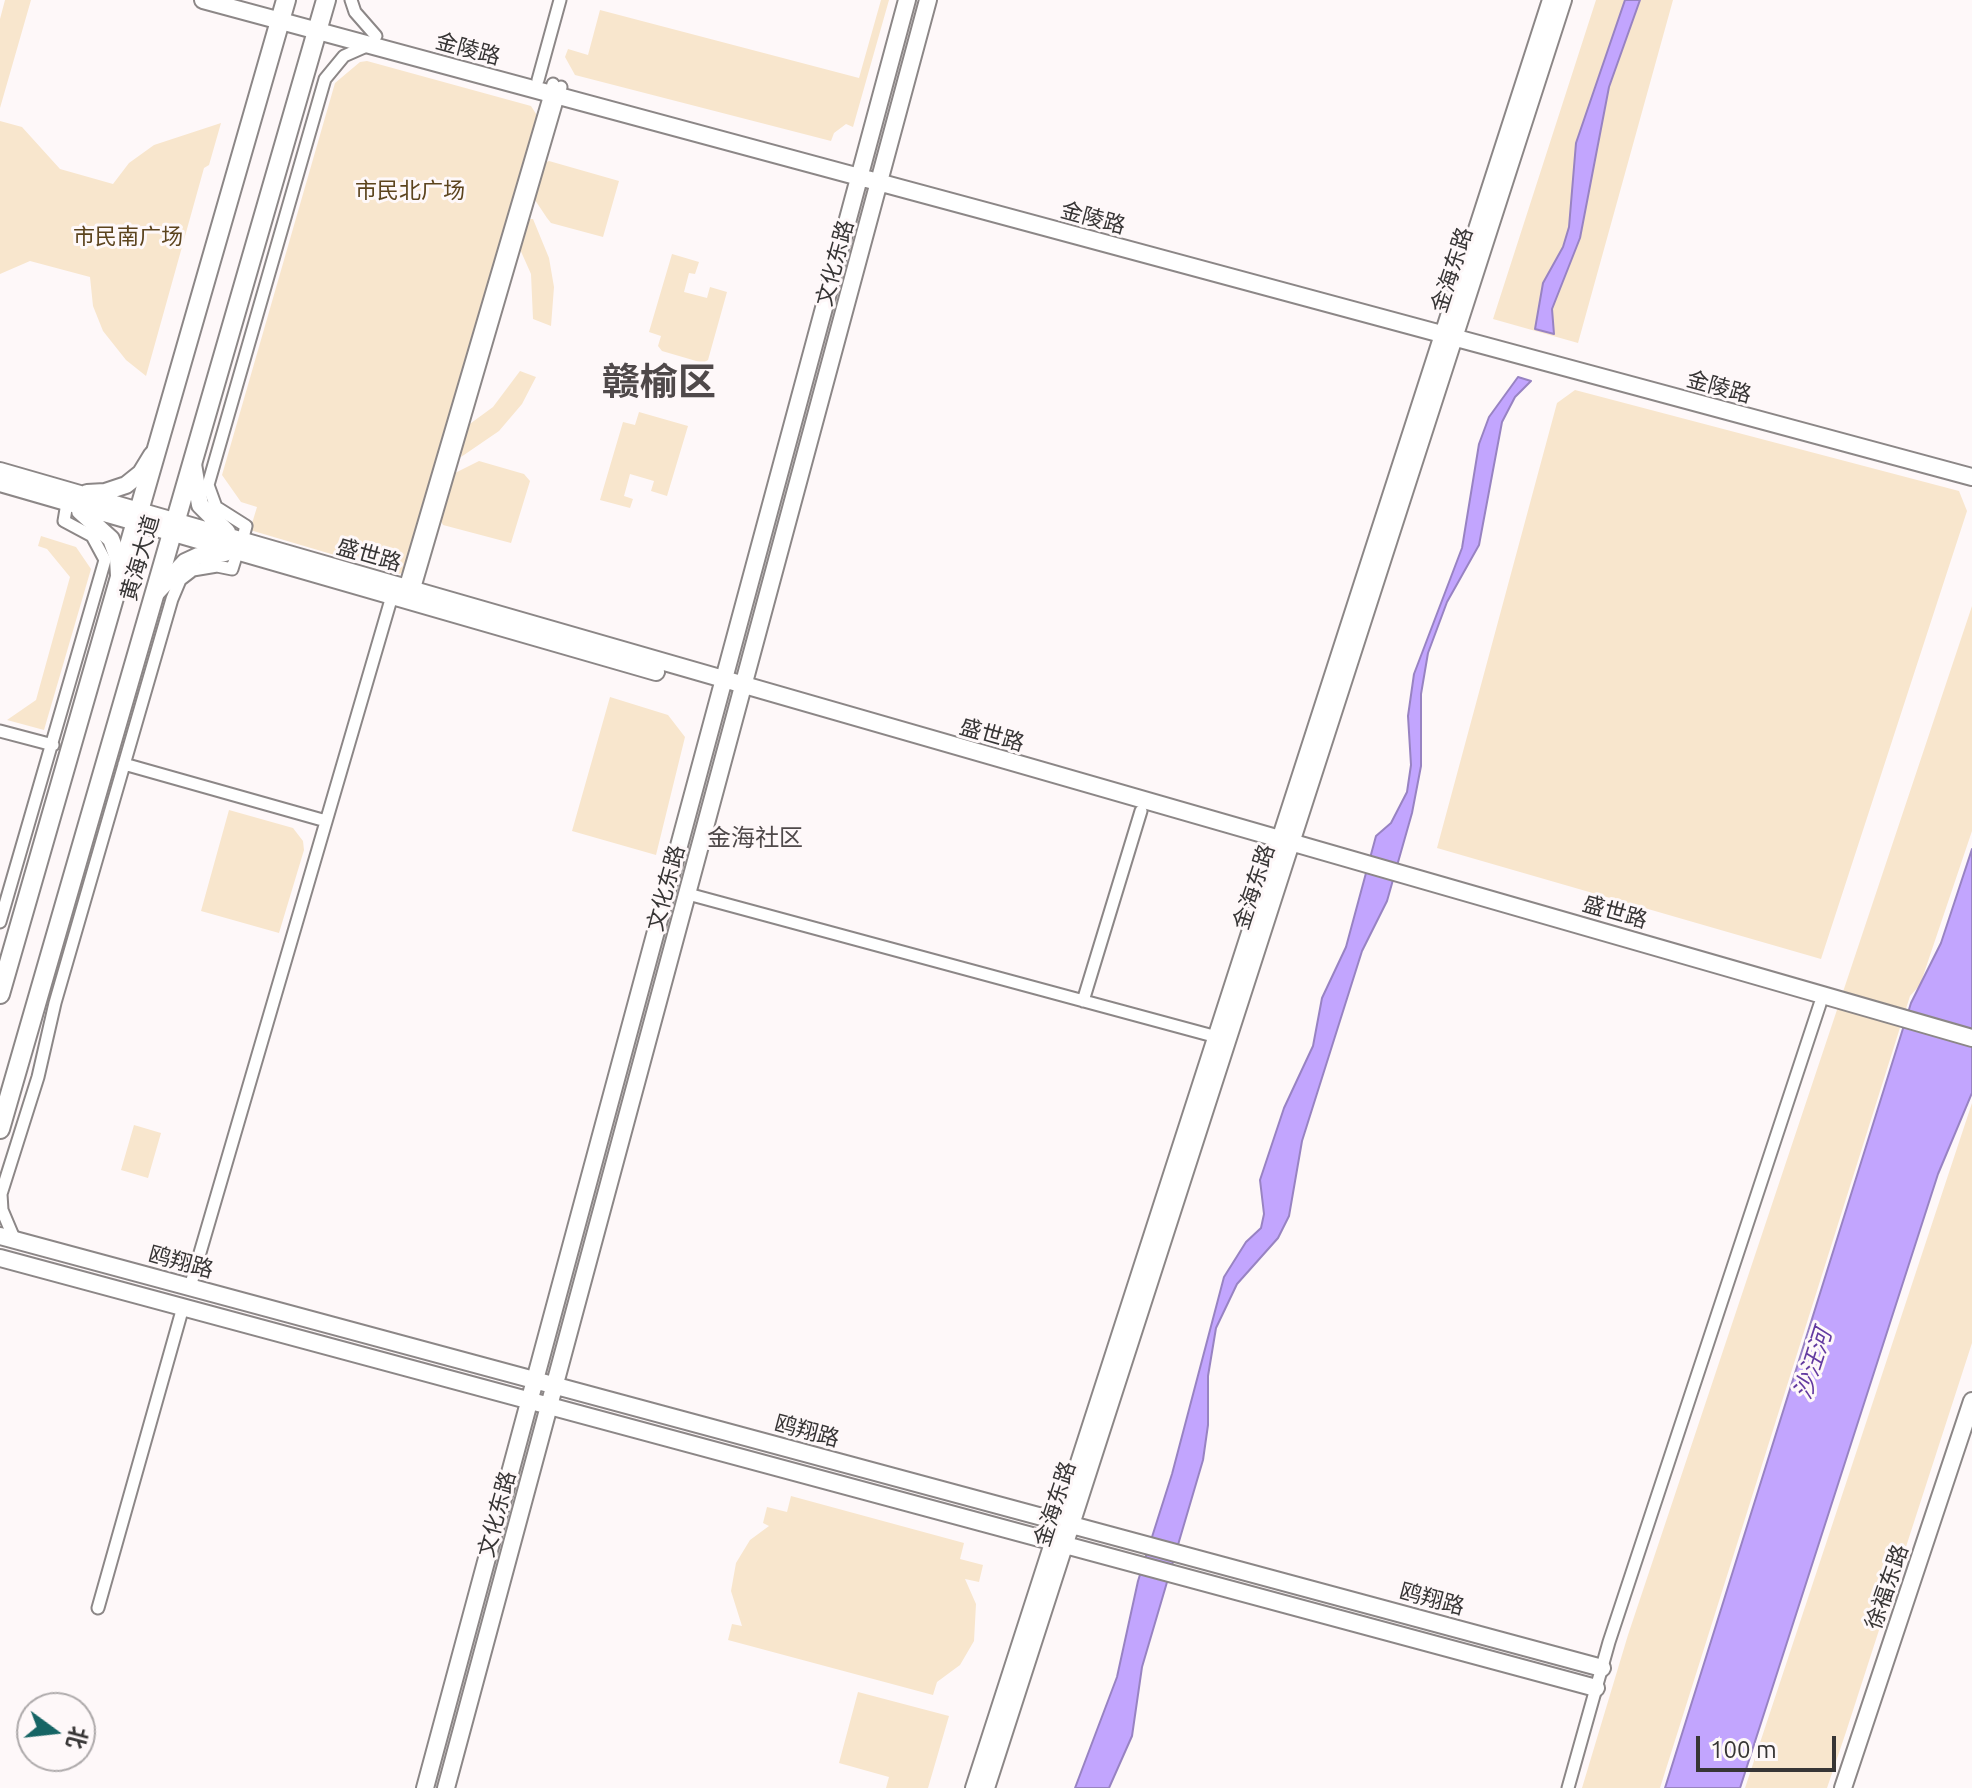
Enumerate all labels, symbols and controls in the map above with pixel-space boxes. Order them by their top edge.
street label: 金陵路 [433,28,503,70]
park label: 市民北广场 [355,178,465,204]
street label: 金陵路 [1058,197,1128,239]
street label: 文化东路 [811,217,859,309]
park label: 市民南广场 [73,224,183,250]
street label: 金海东路 [1426,224,1478,316]
district label: 赣榆区 [602,359,716,405]
street label: 金陵路 [1684,366,1754,408]
street label: 黄海大道 [115,512,165,604]
street label: 盛世路 [334,533,404,577]
street label: 盛世路 [957,713,1027,757]
district label: 金海社区 [707,824,803,852]
street label: 金海东路 [1228,841,1280,933]
street label: 文化东路 [642,842,690,934]
street label: 盛世路 [1580,890,1650,934]
street label: 鸥翔路 [146,1241,216,1283]
water label: 沙汪河 [1788,1325,1838,1403]
street label: 鸥翔路 [772,1410,842,1452]
street label: 金海东路 [1029,1458,1081,1550]
street label: 文化东路 [473,1468,521,1560]
street label: 徐福东路 [1860,1541,1914,1633]
street label: 鸥翔路 [1397,1578,1467,1620]
north arrow [16,1692,96,1772]
scale bar [1700,1720,1840,1770]
text: 北 [63,1724,93,1752]
text: 100 m [1710,1736,1777,1763]

